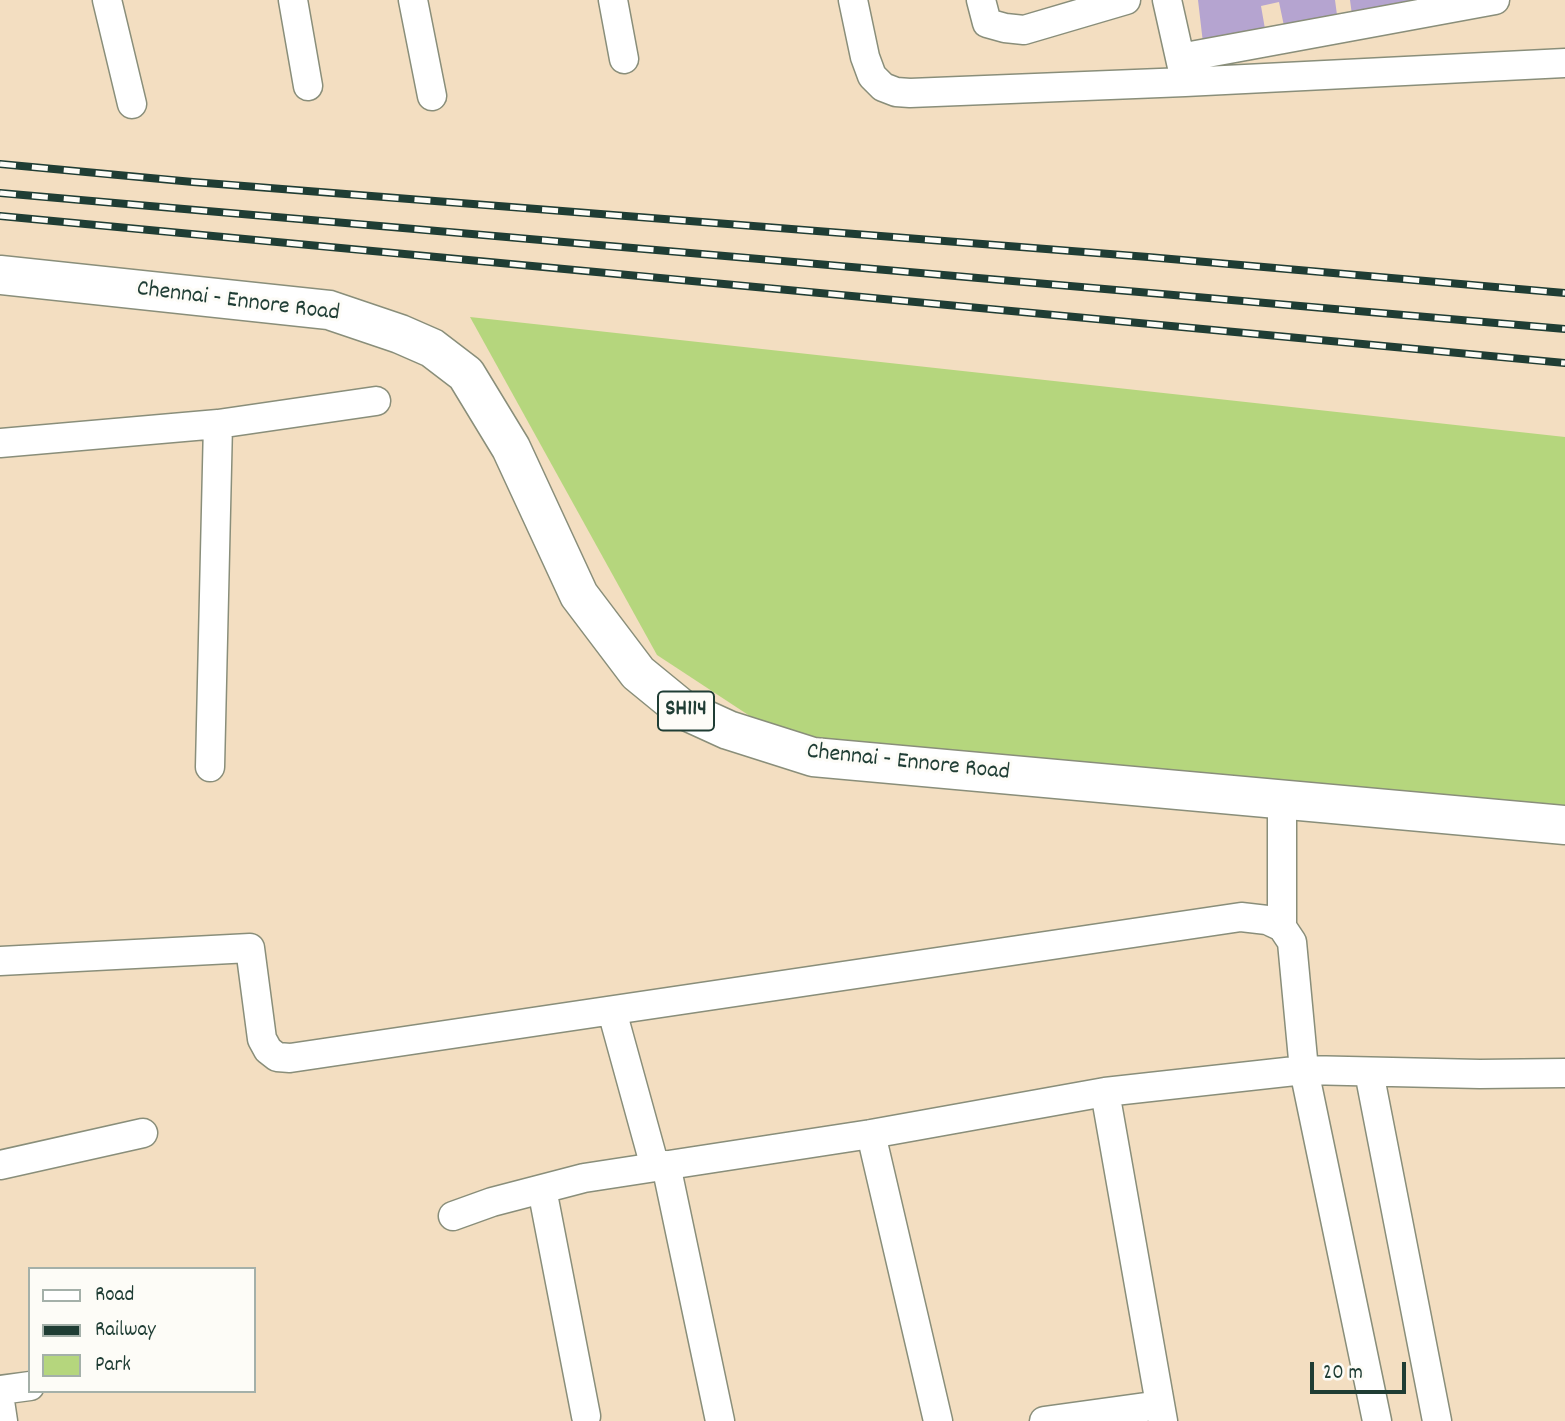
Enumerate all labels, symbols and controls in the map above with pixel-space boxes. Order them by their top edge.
street label: Chennai - Ennore Road [135,276,341,330]
road number: SH114 [658,692,714,730]
street label: Chennai - Ennore Road [805,739,1011,789]
legend [28,1267,256,1393]
text: Road [95,1281,134,1311]
text: Railway [95,1316,156,1346]
scale bar [1313,1348,1409,1392]
text: Park [95,1351,131,1381]
text: 20 m [1323,1359,1363,1389]

